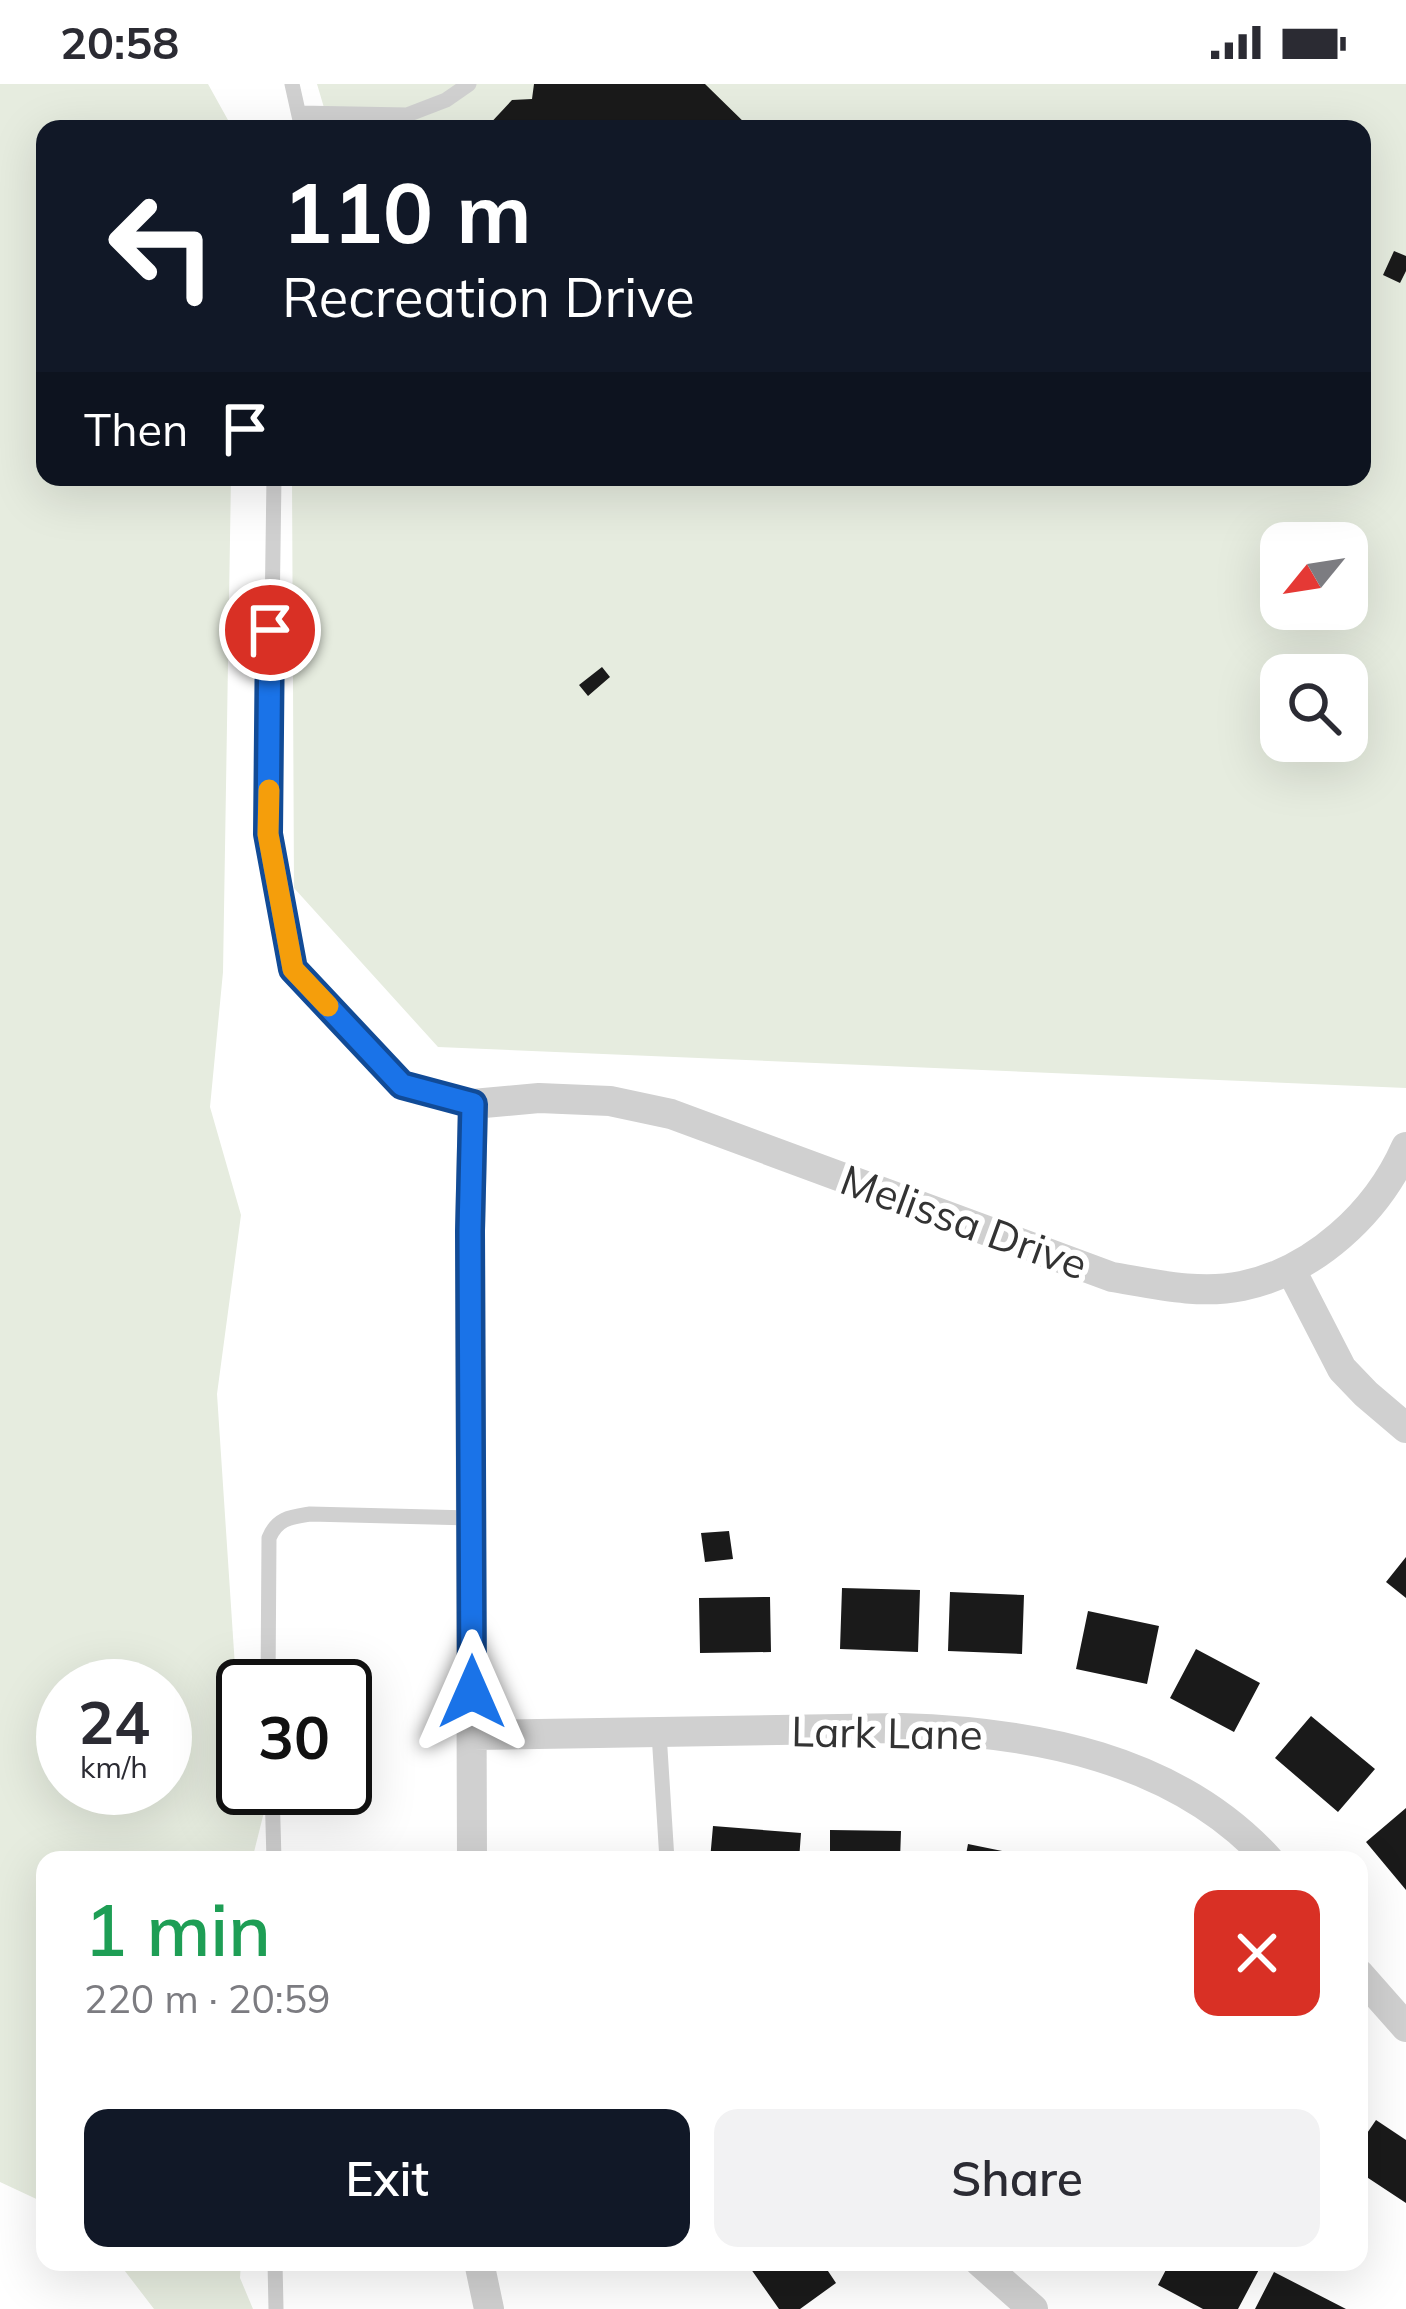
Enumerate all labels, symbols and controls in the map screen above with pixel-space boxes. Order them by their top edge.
text: 20:58 [60,14,179,70]
text: 110 m [282,159,532,264]
icon: left [84,168,240,324]
text: Recreation Drive [282,263,695,331]
icon: arrive [212,396,278,462]
text: Then [84,401,188,457]
north arrow [1260,522,1368,630]
map controls [1260,522,1368,762]
pin [219,579,321,681]
icon: arrive [237,597,303,663]
button: search [1260,654,1368,762]
street label: Melissa Drive [834,1152,1095,1291]
position arrow [409,1629,535,1755]
speed limit sign: 30 [216,1659,372,1815]
text: 24 [78,1684,150,1759]
street label: Lark Lane [791,1704,983,1761]
text: km/h [80,1748,148,1786]
text: 1 min [84,1884,271,1974]
button: close [1194,1890,1320,2016]
text: 220 m · 20:59 [84,1974,330,2023]
button: Exit [84,2109,690,2247]
button: Share [714,2109,1320,2247]

